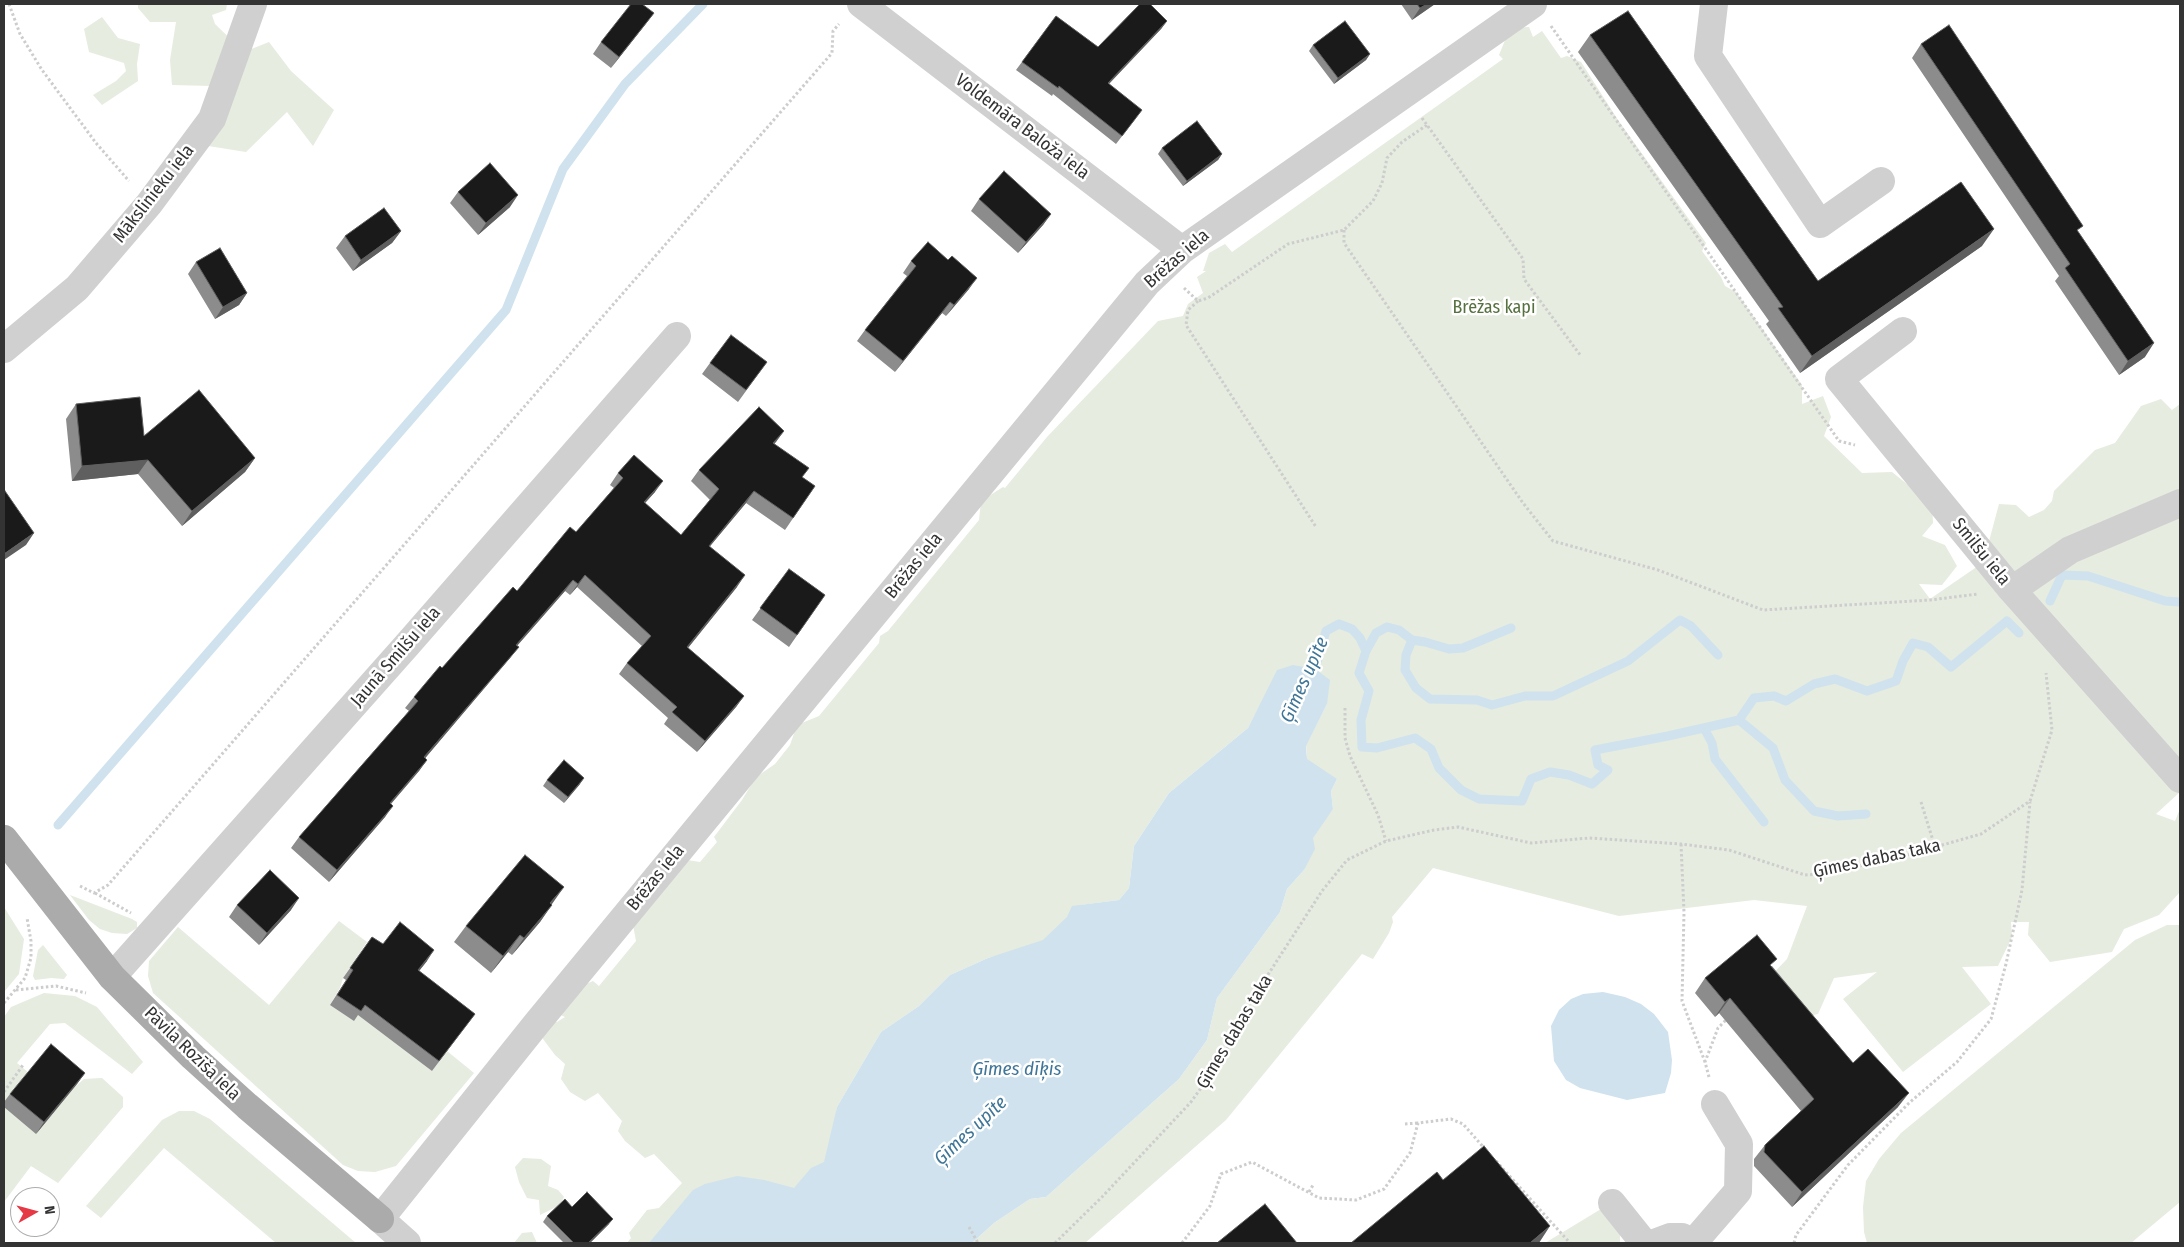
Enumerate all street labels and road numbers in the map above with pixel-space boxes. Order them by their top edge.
street label: Voldemāra Baloža iela [951,70,1093,184]
street label: Mākslinieku iela [109,141,199,247]
street label: Brēžas iela [1140,225,1214,293]
street label: Smilšu iela [1947,514,2015,590]
street label: Brēžas iela [881,529,947,603]
street label: Jaunā Smilšu iela [347,602,445,712]
street label: Ģīmes dabas taka [1811,835,1943,883]
street label: Brēžas iela [623,841,689,915]
street label: Ģīmes dabas taka [1192,971,1278,1093]
street label: Pāvila Rozīša iela [139,1003,245,1105]

